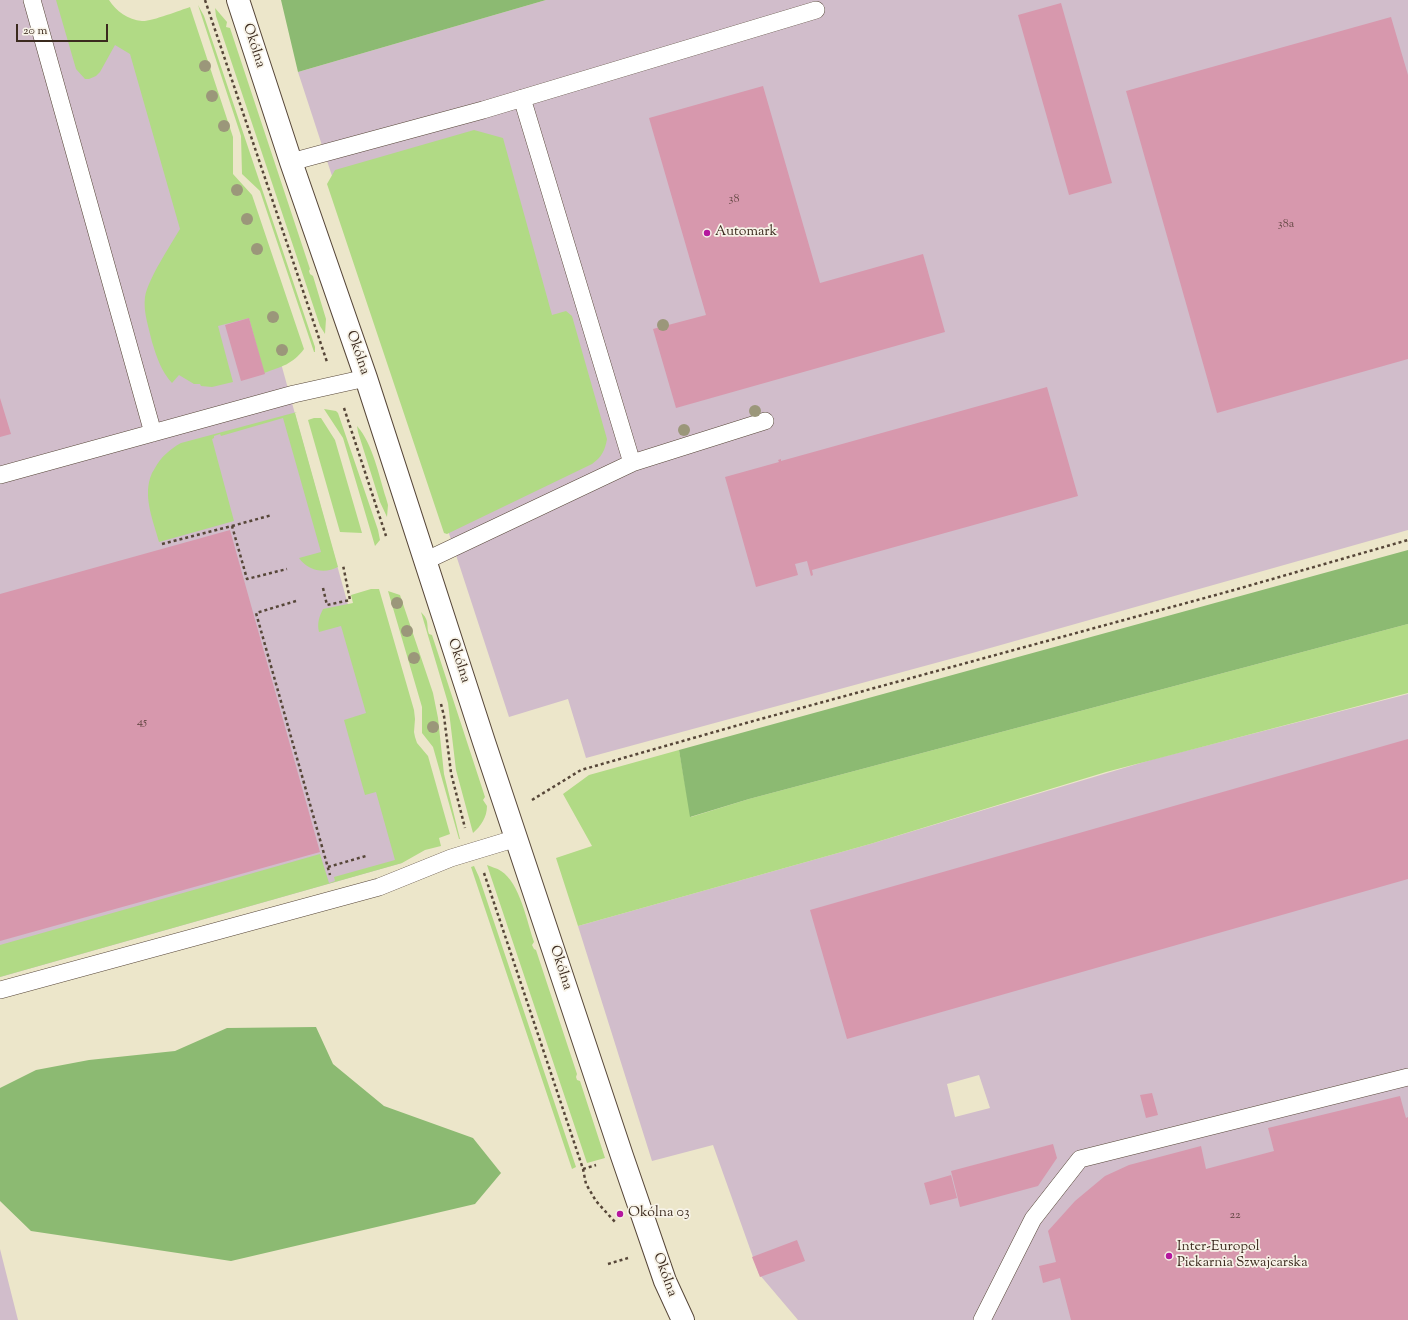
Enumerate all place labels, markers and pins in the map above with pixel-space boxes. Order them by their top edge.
place label: Automark [715,225,777,241]
marker: Automark [702,228,712,238]
place label: Okólna 03 [628,1206,690,1222]
marker: Okólna 03 [615,1209,625,1219]
place label: Inter-Europol Piekarnia Szwajcarska [1177,1240,1308,1272]
marker: Inter-Europol Piekarnia Szwajcarska [1164,1251,1174,1261]

